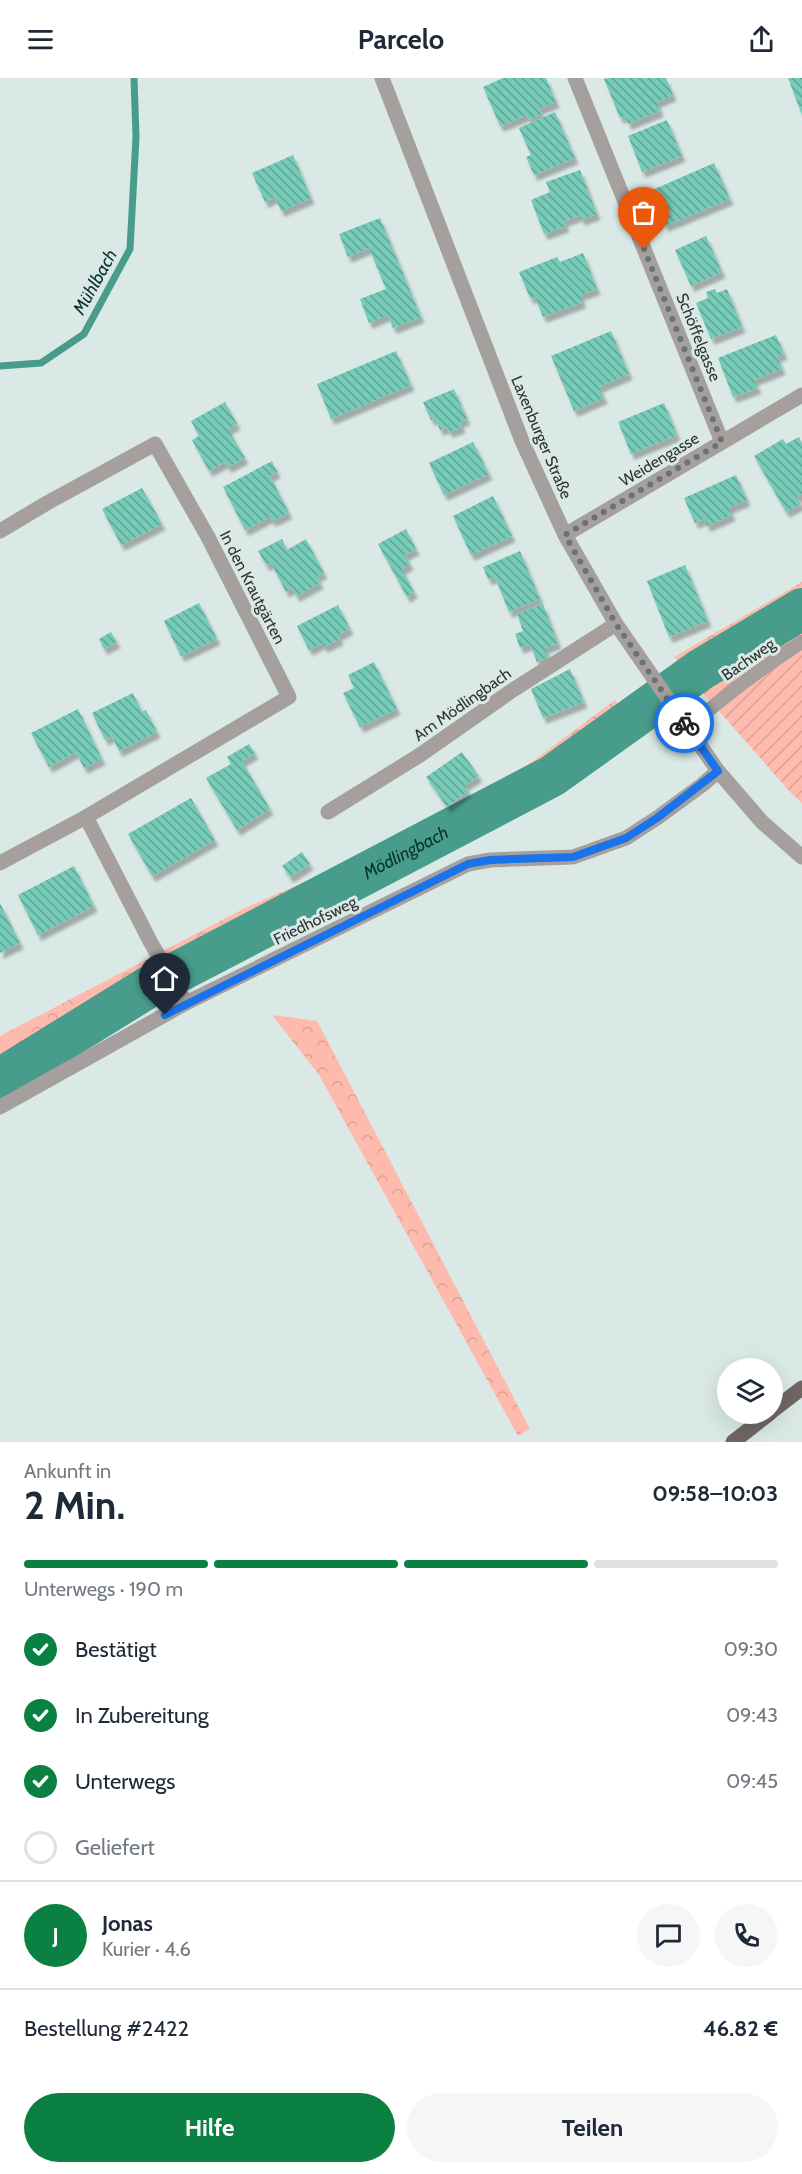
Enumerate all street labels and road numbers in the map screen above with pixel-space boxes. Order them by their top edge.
street label: Schöffelgasse [672,290,725,384]
street label: Laxenburger Straße [507,373,576,501]
street label: Weidengasse [616,428,702,491]
street label: In den Krautgärten [216,527,289,647]
street label: Bachweg [718,634,779,685]
street label: Am Mödlingbach [410,664,515,745]
street label: Friedhofsweg [271,892,361,949]

